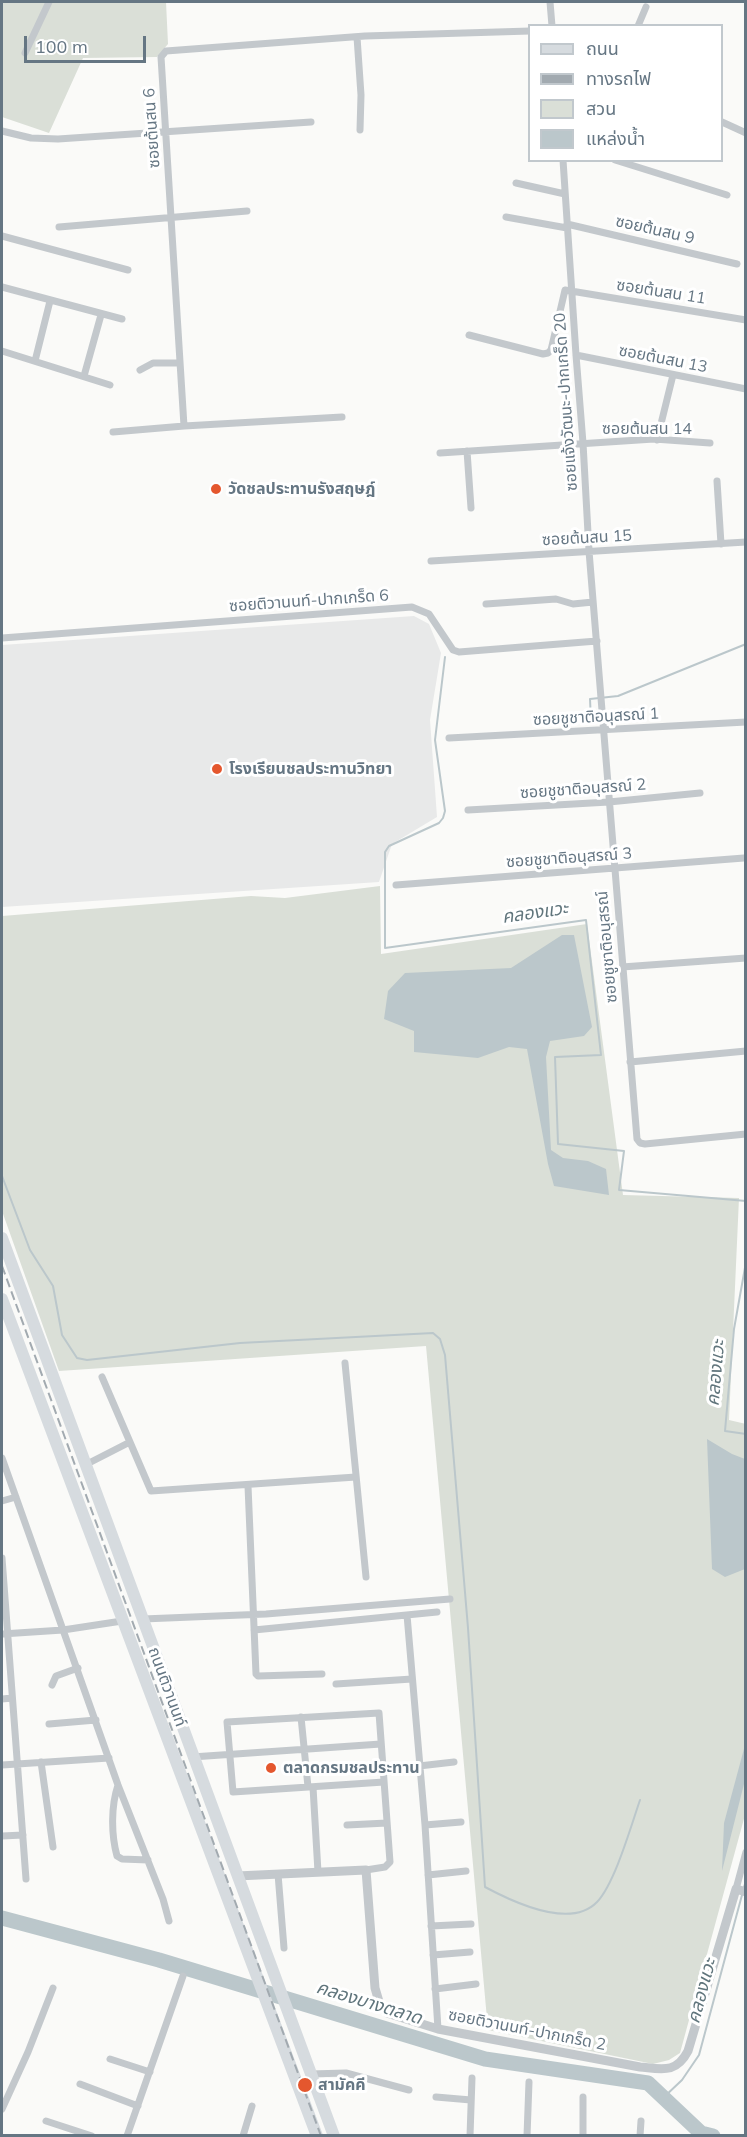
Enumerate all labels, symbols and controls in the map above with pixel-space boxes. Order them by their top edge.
scale bar [27,24,148,62]
legend [528,24,723,162]
text: 100 m [35,35,88,58]
text: ถนน [586,37,619,60]
text: ทางรถไฟ [586,67,651,90]
street label: ซอยต้นสน 6 [140,87,164,169]
text: สวน [586,97,616,120]
text: แหล่งน้ำ [586,127,645,150]
street label: ซอยต้นสน 9 [614,212,696,248]
street label: ซอยต้นสน 11 [615,275,707,309]
street label: ซอยแจ้งวัฒนะ-ปากเกร็ด 20 [550,312,582,492]
street label: ซอยต้นสน 13 [617,341,709,377]
street label: ซอยต้นสน 14 [602,419,692,439]
place label: วัดชลประทานรังสฤษฎ์ [228,479,375,499]
marker: วัดชลประทานรังสฤษฎ์ [209,482,223,496]
street label: ซอยต้นสน 15 [542,526,632,550]
street label: ซอยติวานนท์-ปากเกร็ด 6 [229,586,389,616]
street label: ซอยชูชาติอนุสรณ์ 1 [533,704,659,730]
place label: โรงเรียนชลประทานวิทยา [229,759,392,779]
marker: โรงเรียนชลประทานวิทยา [210,762,224,776]
street label: ซอยชูชาติอนุสรณ์ 2 [519,775,647,803]
street label: ซอยชูชาติอนุสรณ์ 3 [505,844,633,872]
street label: ซอยชูชาติอนุสรณ์ [593,890,621,1004]
water label: คลองแวะ [501,898,569,928]
water label: คลองแวะ [702,1339,730,1407]
street label: ถนนติวานนท์ [144,1645,190,1729]
place label: ตลาดกรมชลประทาน [283,1758,420,1778]
marker: ตลาดกรมชลประทาน [264,1761,278,1775]
water label: คลองแวะ [683,1956,721,2026]
water label: คลองบางตลาด [314,1977,424,2029]
street label: ซอยติวานนท์-ปากเกร็ด 2 [447,2005,607,2055]
place label: สามัคคี [318,2075,366,2095]
marker: สามัคคี [296,2076,314,2094]

